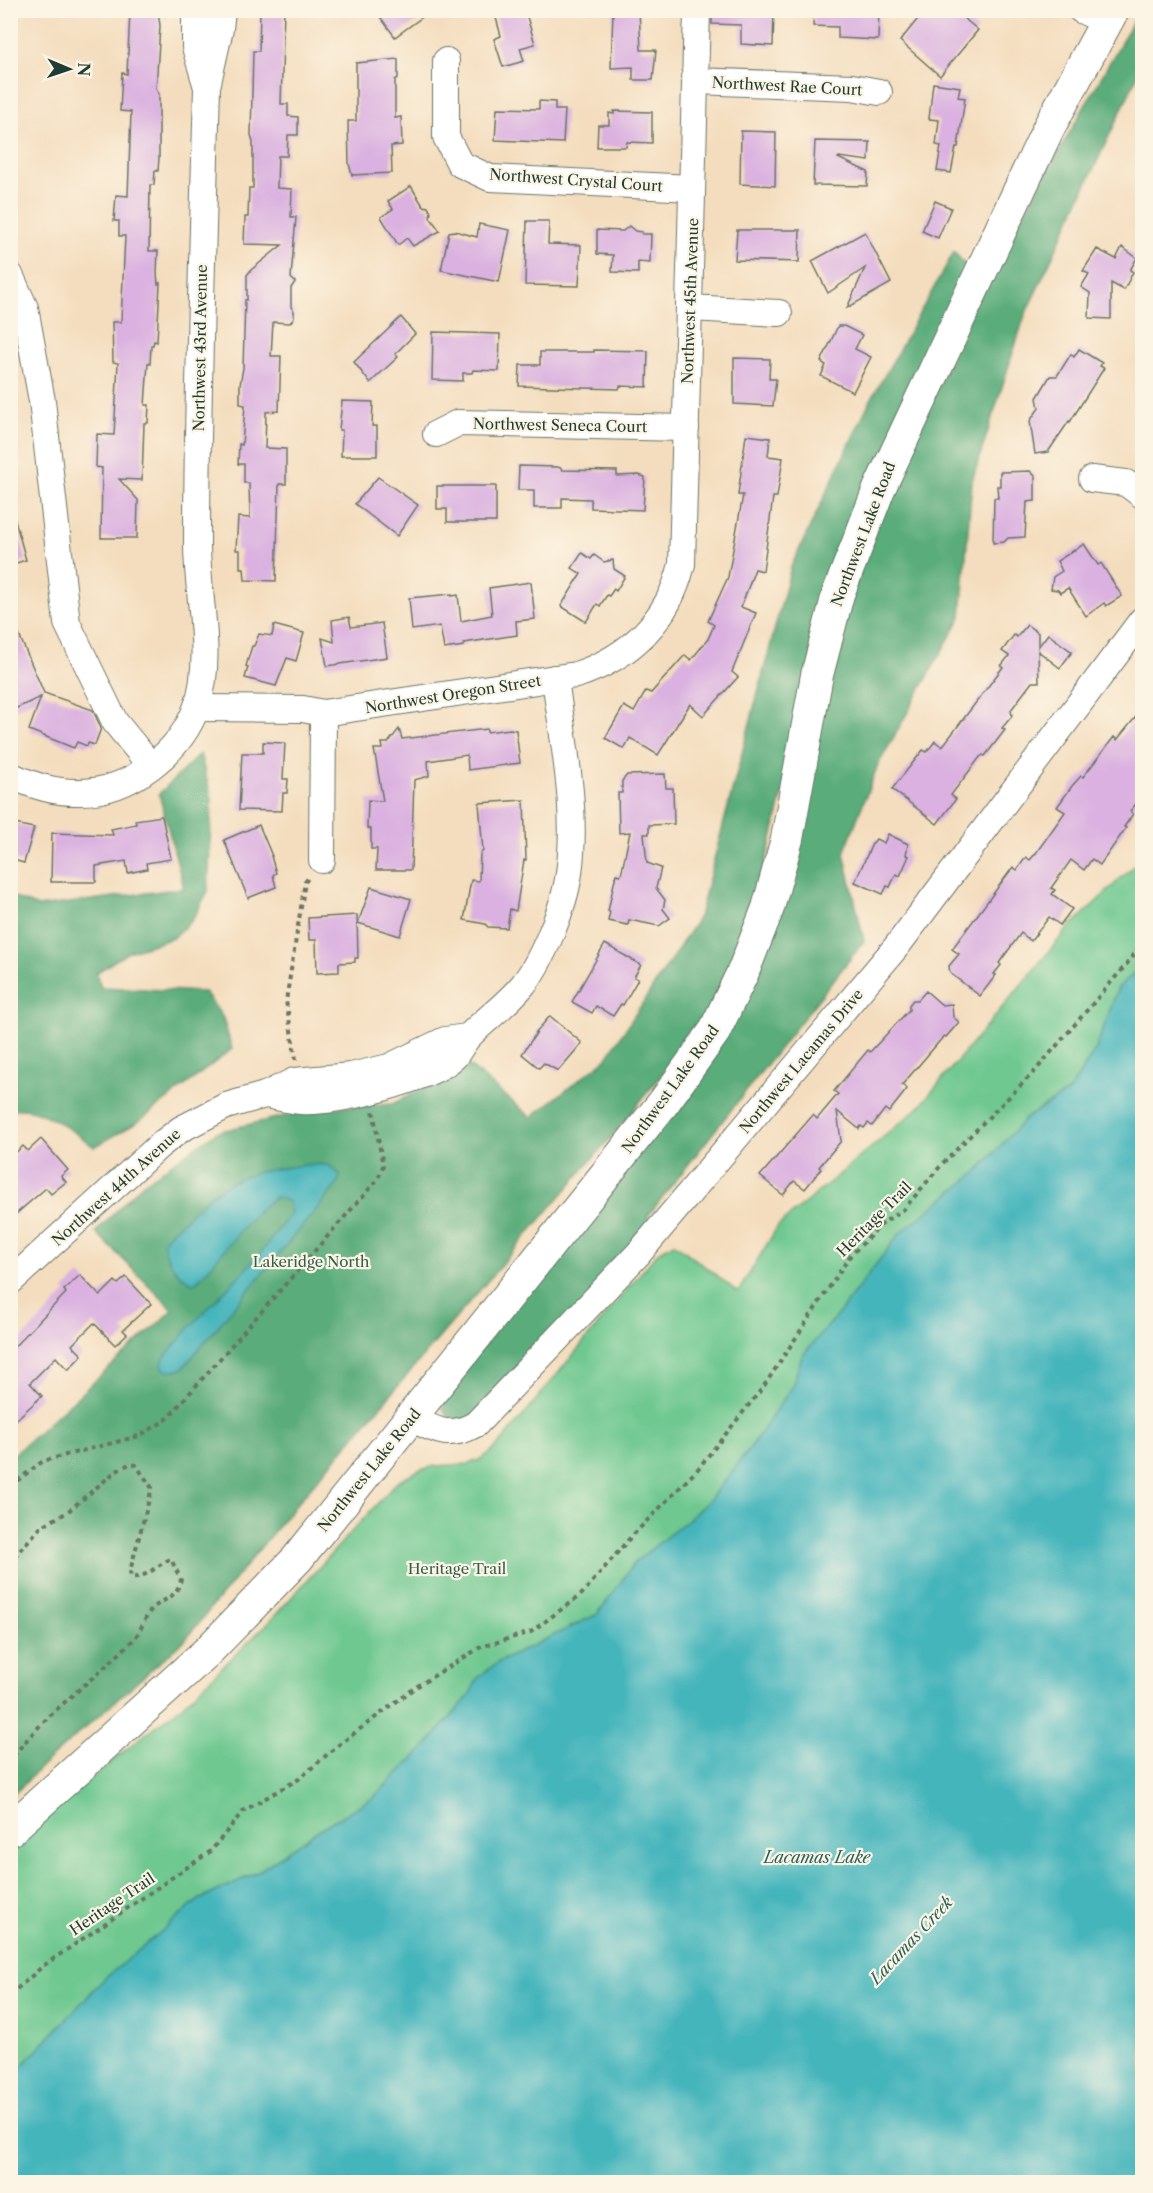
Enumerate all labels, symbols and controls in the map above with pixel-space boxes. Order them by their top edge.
north arrow [39,39,99,99]
text: N [74,62,94,77]
street label: Northwest Rae Court [711,73,864,99]
street label: Northwest Crystal Court [489,164,664,196]
street label: Northwest 45th Avenue [678,218,702,384]
street label: Northwest 43rd Avenue [189,264,211,432]
street label: Northwest Seneca Court [473,414,648,436]
street label: Northwest Lake Road [827,459,899,609]
street label: Northwest Oregon Street [364,671,543,717]
street label: Northwest Lacamas Drive [735,985,867,1137]
street label: Northwest Lake Road [617,1021,723,1157]
street label: Northwest 44th Avenue [48,1124,184,1250]
street label: Heritage Trail [833,1177,916,1260]
park label: Lakeridge North [253,1252,370,1271]
street label: Northwest Lake Road [313,1404,425,1536]
park label: Heritage Trail [408,1559,507,1578]
water label: Lacamas Lake [762,1847,871,1867]
street label: Heritage Trail [66,1868,159,1939]
water label: Lacamas Creek [864,1892,957,1989]

